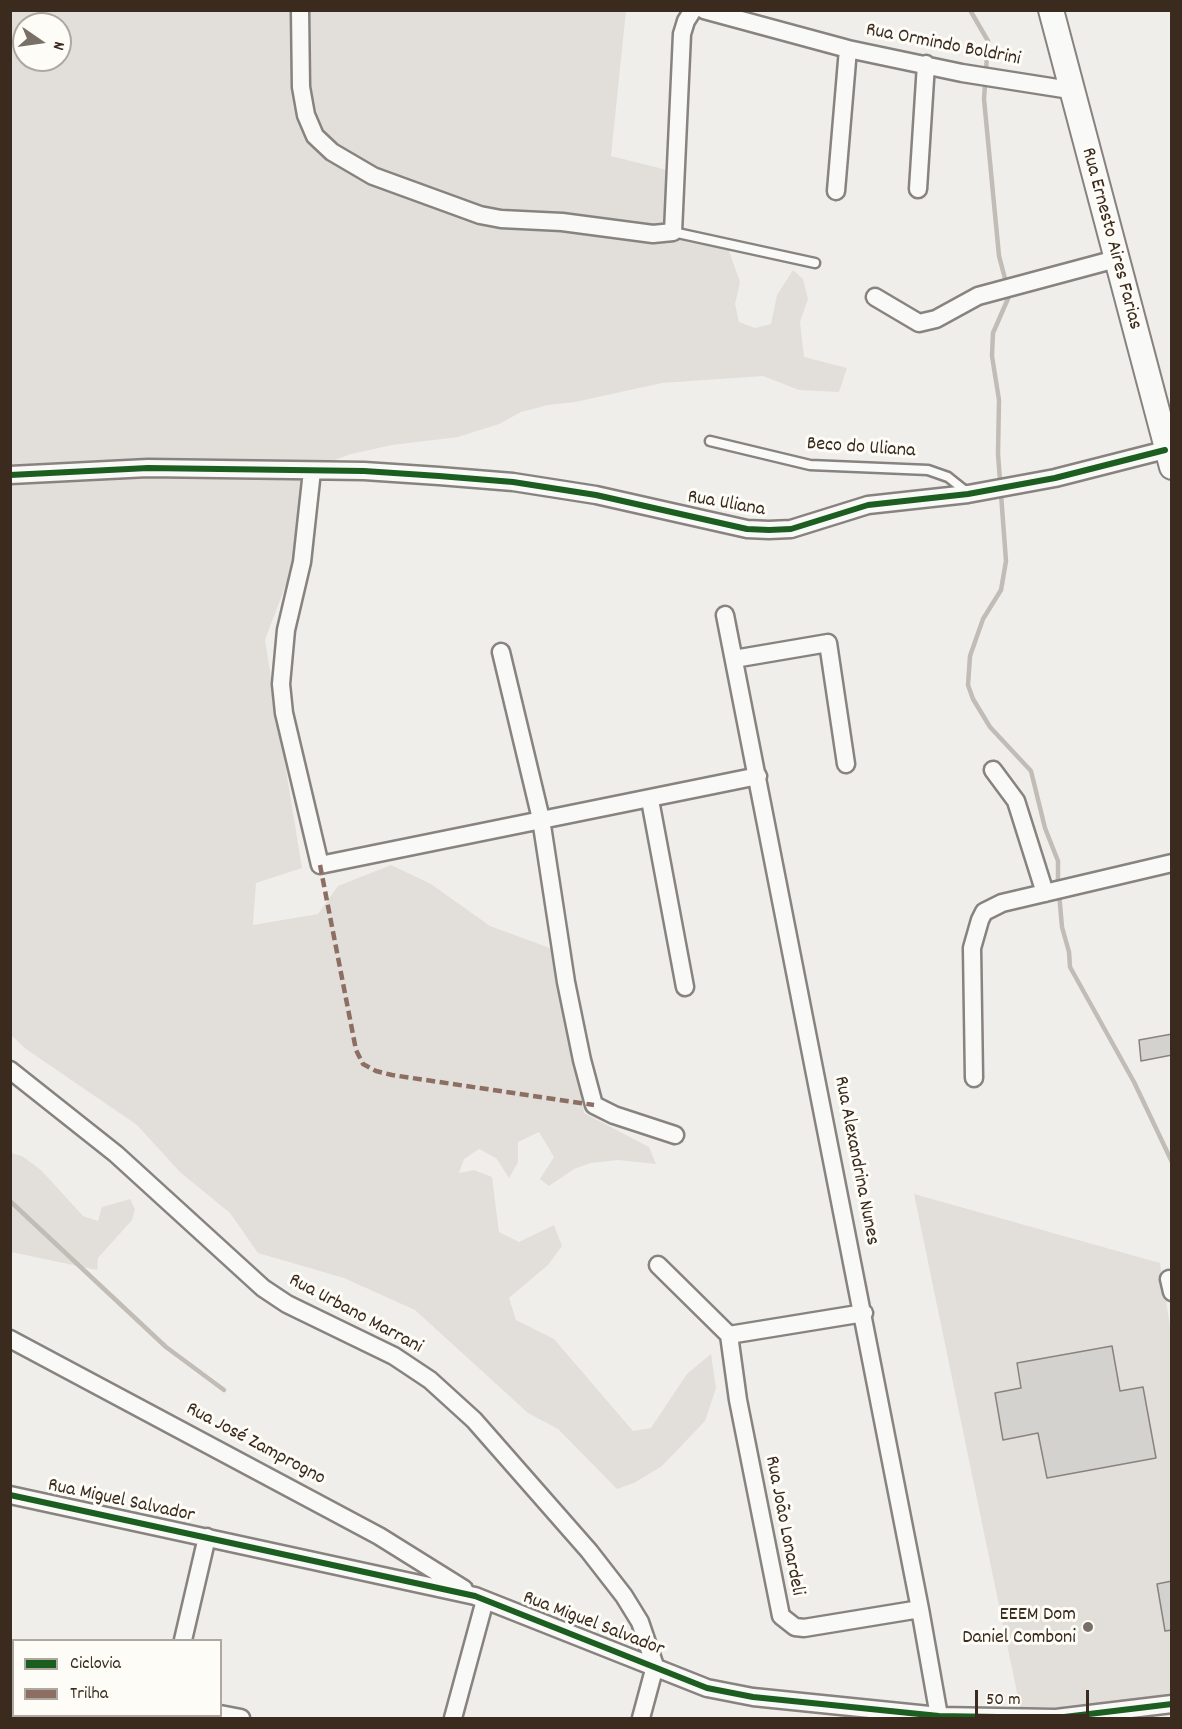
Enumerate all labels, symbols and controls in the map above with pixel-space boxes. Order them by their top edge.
north arrow [12,12,72,72]
street label: Rua Ormindo Boldrini [864,19,1022,73]
text: N [46,39,70,52]
street label: Rua Ernesto Aires Farias [1074,146,1146,332]
street label: Beco do Uliana [806,433,916,465]
street label: Rua Uliana [685,486,767,524]
street label: Rua Alexandrina Nunes [827,1075,883,1247]
street label: Rua Urbano Marrani [284,1270,426,1360]
street label: Rua José Zamprogno [181,1398,329,1492]
street label: Rua João Lonardeli [758,1454,808,1598]
street label: Rua Miguel Salvador [45,1475,197,1529]
street label: Rua Miguel Salvador [519,1587,667,1663]
place label: EEEM Dom Daniel Comboni [962,1604,1076,1651]
marker: EEEM Dom Daniel Comboni [1081,1620,1095,1634]
legend [12,1639,222,1717]
text: Ciclovia [70,1652,121,1677]
scale bar [978,1678,1092,1716]
text: Trilha [70,1682,108,1707]
text: 50 m [986,1688,1021,1713]

